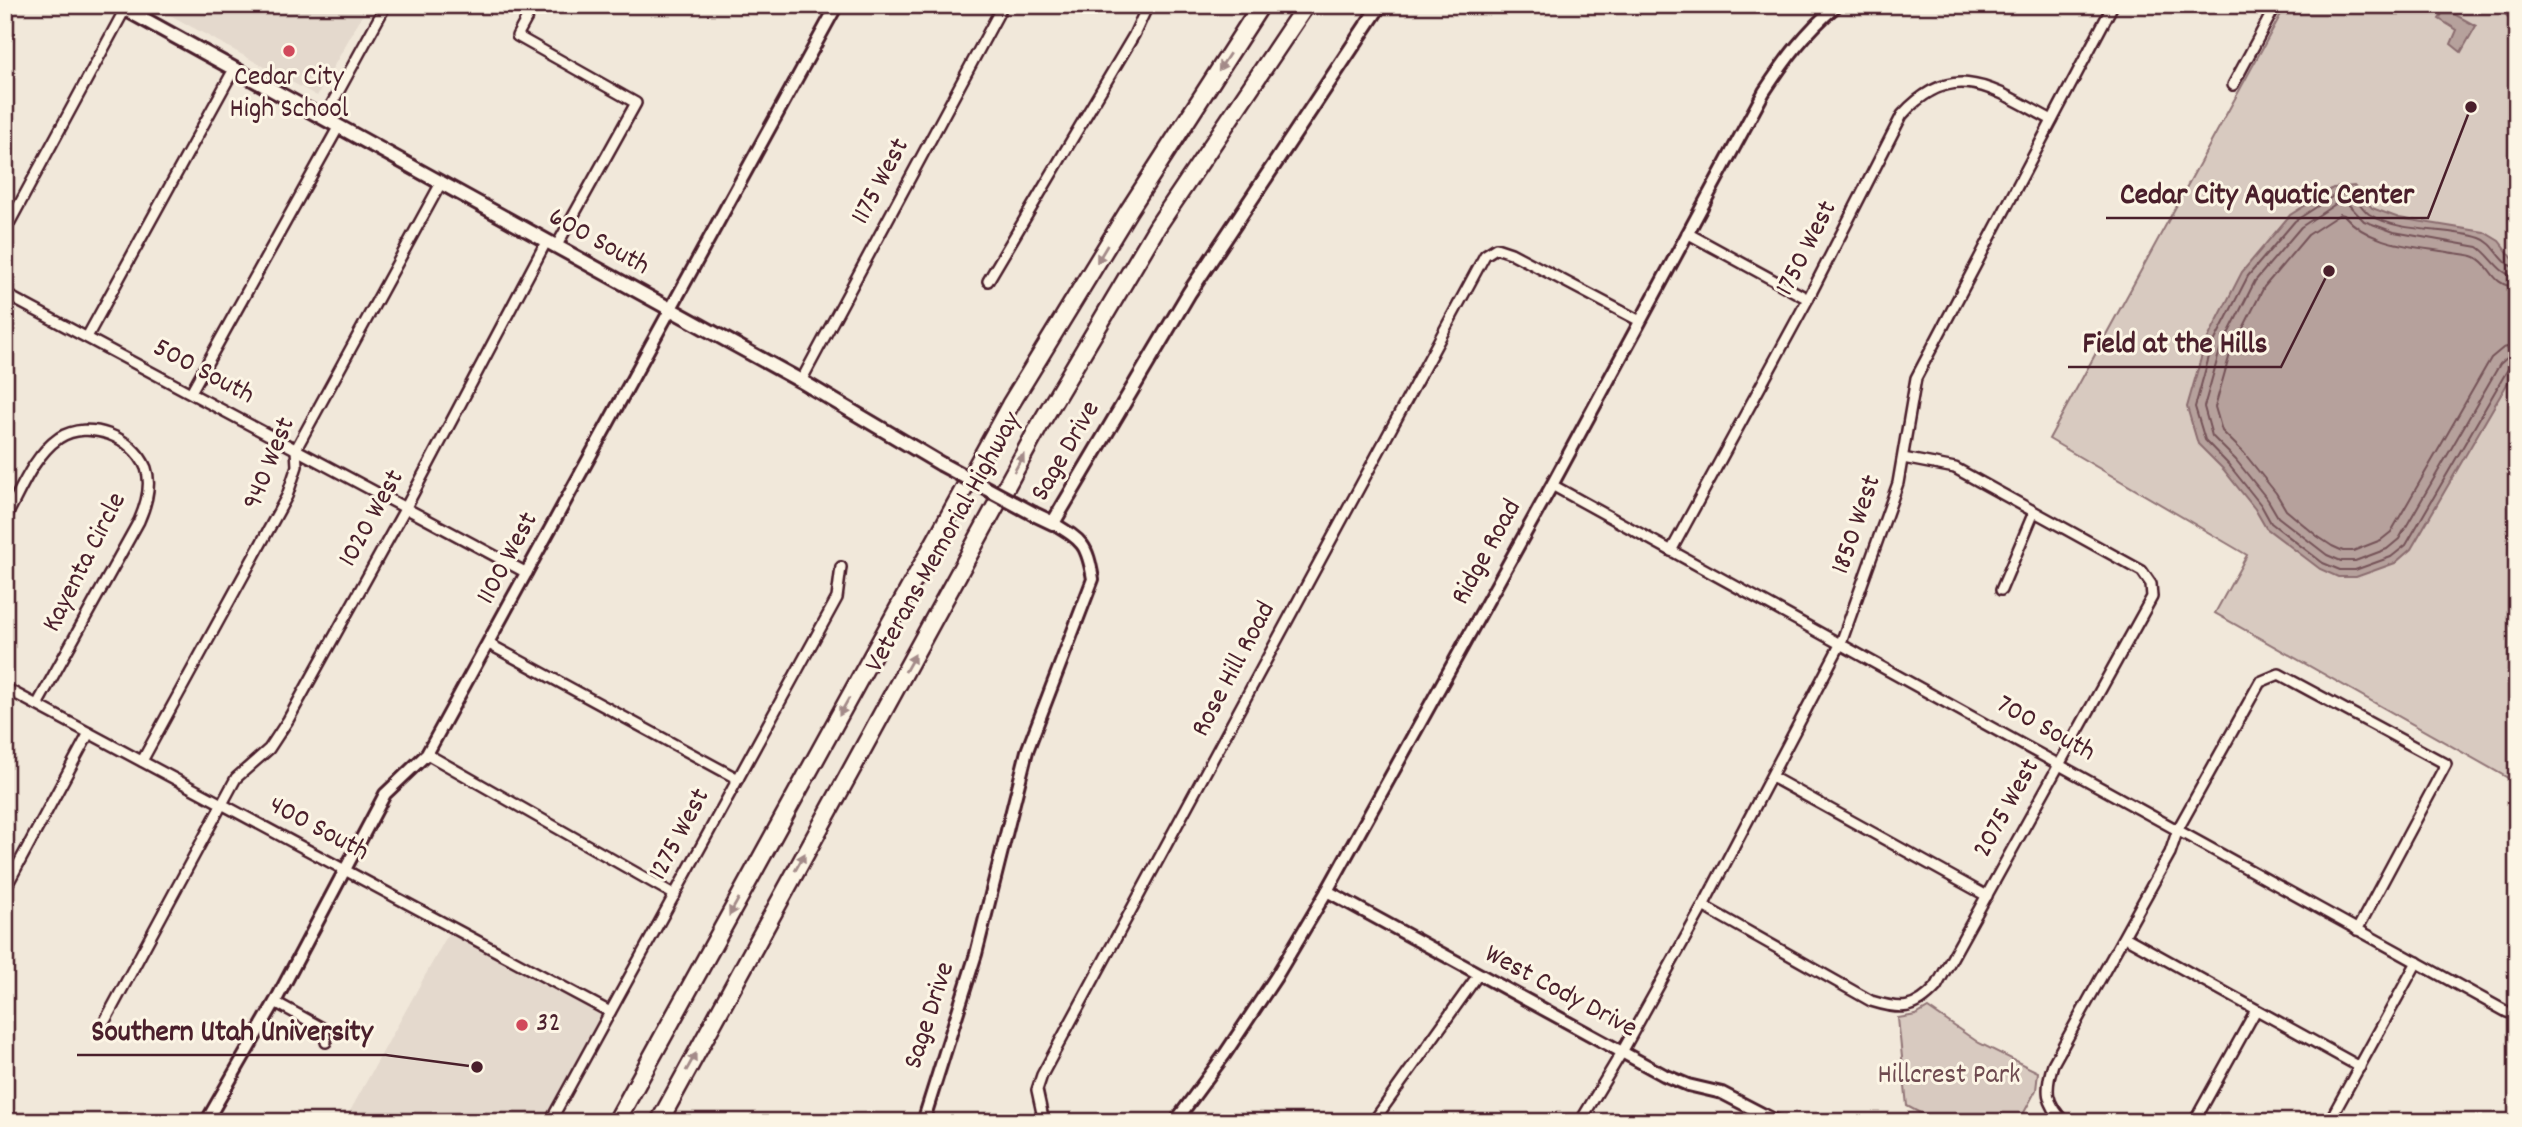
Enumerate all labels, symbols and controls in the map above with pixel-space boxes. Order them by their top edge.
marker: Cedar City High School [281,43,297,59]
one-way arrow [1217,52,1230,72]
place label: Cedar City High School [230,59,349,131]
street label: 1175 West [843,132,921,232]
callout: Cedar City Aquatic Center [2106,167,2428,218]
text: Cedar City Aquatic Center [2120,176,2415,219]
street label: 1750 West [1767,194,1849,304]
street label: 600 South [540,199,656,287]
one-way arrow [1096,245,1108,264]
callout: Field at the Hills [2068,316,2281,367]
text: Field at the Hills [2083,325,2267,368]
street label: 500 South [145,330,261,416]
street label: Sage Drive [1022,394,1112,510]
street label: Veterans Memorial Highway [857,405,1034,681]
street label: 940 West [234,412,308,516]
one-way arrow [1013,453,1024,473]
street label: 1020 West [330,463,416,575]
street label: 1850 West [1822,470,1894,580]
street label: Kayenta Circle [34,486,138,640]
street label: Ridge Road [1443,493,1533,613]
street label: 1100 West [468,506,550,612]
street label: Rose Hill Road [1183,595,1287,745]
one-way arrow [903,652,915,672]
street label: 700 South [1988,686,2102,774]
one-way arrow [838,698,850,717]
street label: 2075 West [1964,752,2052,866]
street label: 1275 West [640,782,722,888]
street label: 400 South [261,787,375,873]
one-way arrow [795,852,806,872]
one-way arrow [728,897,740,916]
street label: West Cody Drive [1476,936,1644,1050]
street label: Sage Drive [895,957,967,1075]
callout: Southern Utah University [77,1004,386,1055]
place label: 32 [536,1005,561,1045]
text: Southern Utah University [91,1013,375,1056]
marker: 32 [514,1017,530,1033]
one-way arrow [685,1052,697,1072]
park label: Hillcrest Park [1878,1057,2021,1097]

